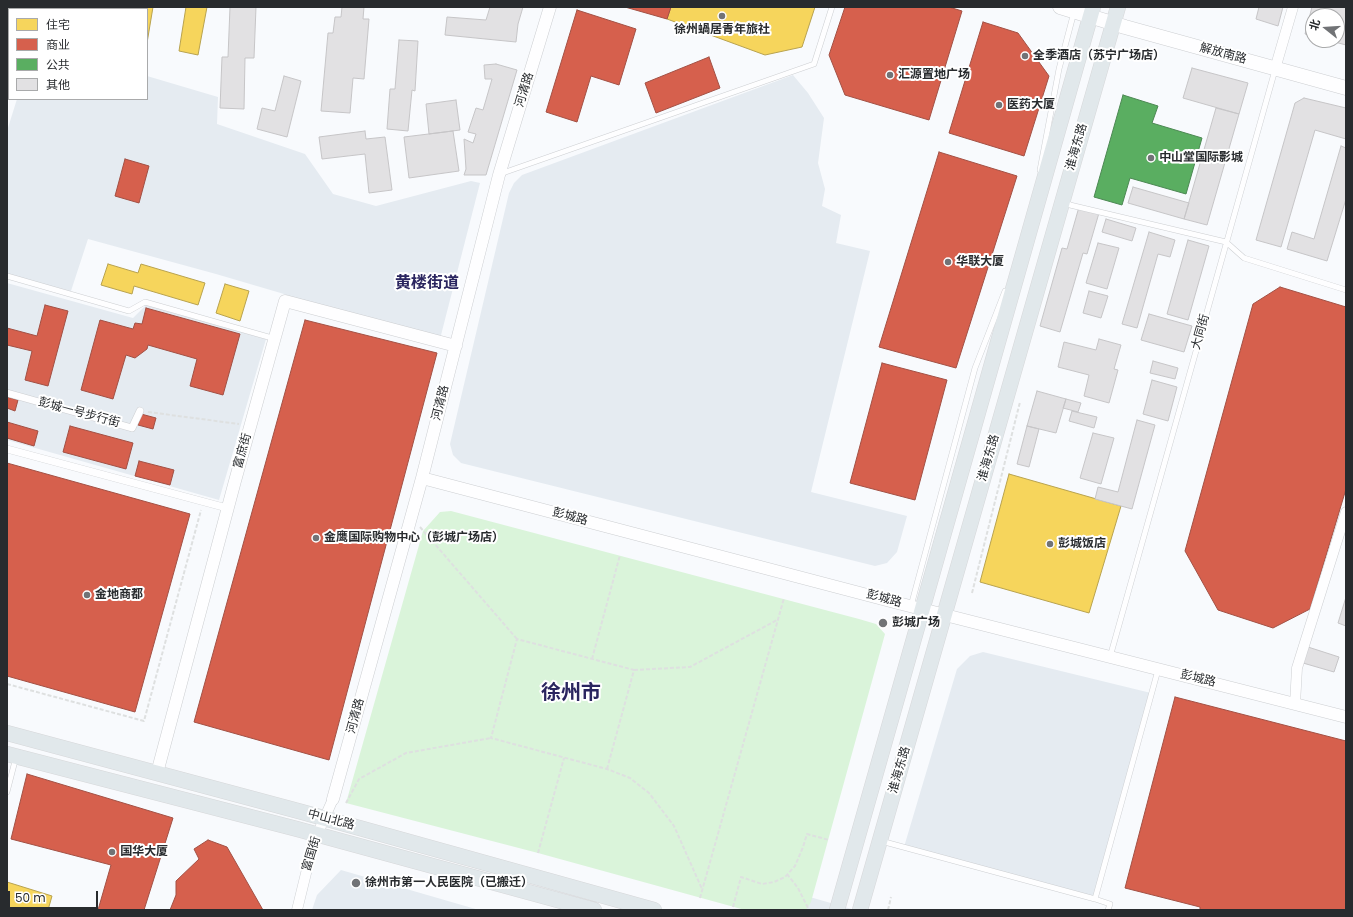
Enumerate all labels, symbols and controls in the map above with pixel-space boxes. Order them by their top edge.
legend [8,8,148,100]
north arrow [1305,8,1345,48]
marker: 徐州蝸居青年旅社 [717,11,727,21]
text: 住宅 [46,16,70,33]
text: 北 [1305,17,1324,32]
place label: 徐州蝸居青年旅社 [674,23,770,37]
text: 商业 [46,36,70,53]
street label: 解放南路 [1198,41,1248,67]
place label: 全季酒店（苏宁广场店） [1033,49,1165,63]
marker: 全季酒店（苏宁广场店） [1020,51,1030,61]
text: 公共 [46,56,70,73]
place label: 汇源置地广场 [898,68,970,82]
marker: 汇源置地广场 [885,70,895,80]
street label: 河清路 [513,71,537,109]
text: 其他 [46,76,70,93]
place label: 医药大厦 [1007,98,1055,112]
marker: 医药大厦 [994,100,1004,110]
street label: 淮海东路 [1063,122,1091,172]
place label: 中山堂国际影城 [1159,151,1243,165]
marker: 中山堂国际影城 [1146,153,1156,163]
place label: 华联大厦 [956,255,1004,269]
marker: 华联大厦 [943,257,953,267]
district label: 黄楼街道 [395,274,459,294]
street label: 大同街 [1189,313,1213,351]
street label: 河清路 [430,384,452,422]
street label: 彭城一号步行街 [37,395,121,431]
street label: 富庶街 [231,432,255,470]
street label: 淮海东路 [975,433,1003,483]
street label: 彭城路 [551,505,589,529]
place label: 金鹰国际购物中心（彭城广场店） [324,531,504,545]
marker: 金鹰国际购物中心（彭城广场店） [311,533,321,543]
place label: 彭城饭店 [1058,537,1106,551]
marker: 彭城饭店 [1045,539,1055,549]
street label: 彭城路 [865,587,903,611]
place label: 金地商都 [95,588,143,602]
marker: 金地商都 [82,590,92,600]
place label: 彭城广场 [892,616,940,630]
marker: 彭城广场 [877,617,889,629]
street label: 彭城路 [1179,668,1217,690]
district label: 徐州市 [541,682,601,706]
street label: 河清路 [344,697,368,735]
street label: 淮海东路 [886,745,914,795]
street label: 中山北路 [306,807,356,833]
street label: 富国街 [300,835,324,873]
place label: 国华大厦 [120,845,168,859]
marker: 国华大厦 [107,847,117,857]
place label: 徐州市第一人民医院（已搬迁） [365,876,533,890]
marker: 徐州市第一人民医院（已搬迁） [350,877,362,889]
scale bar [10,883,100,909]
text: 50 m [15,889,46,906]

